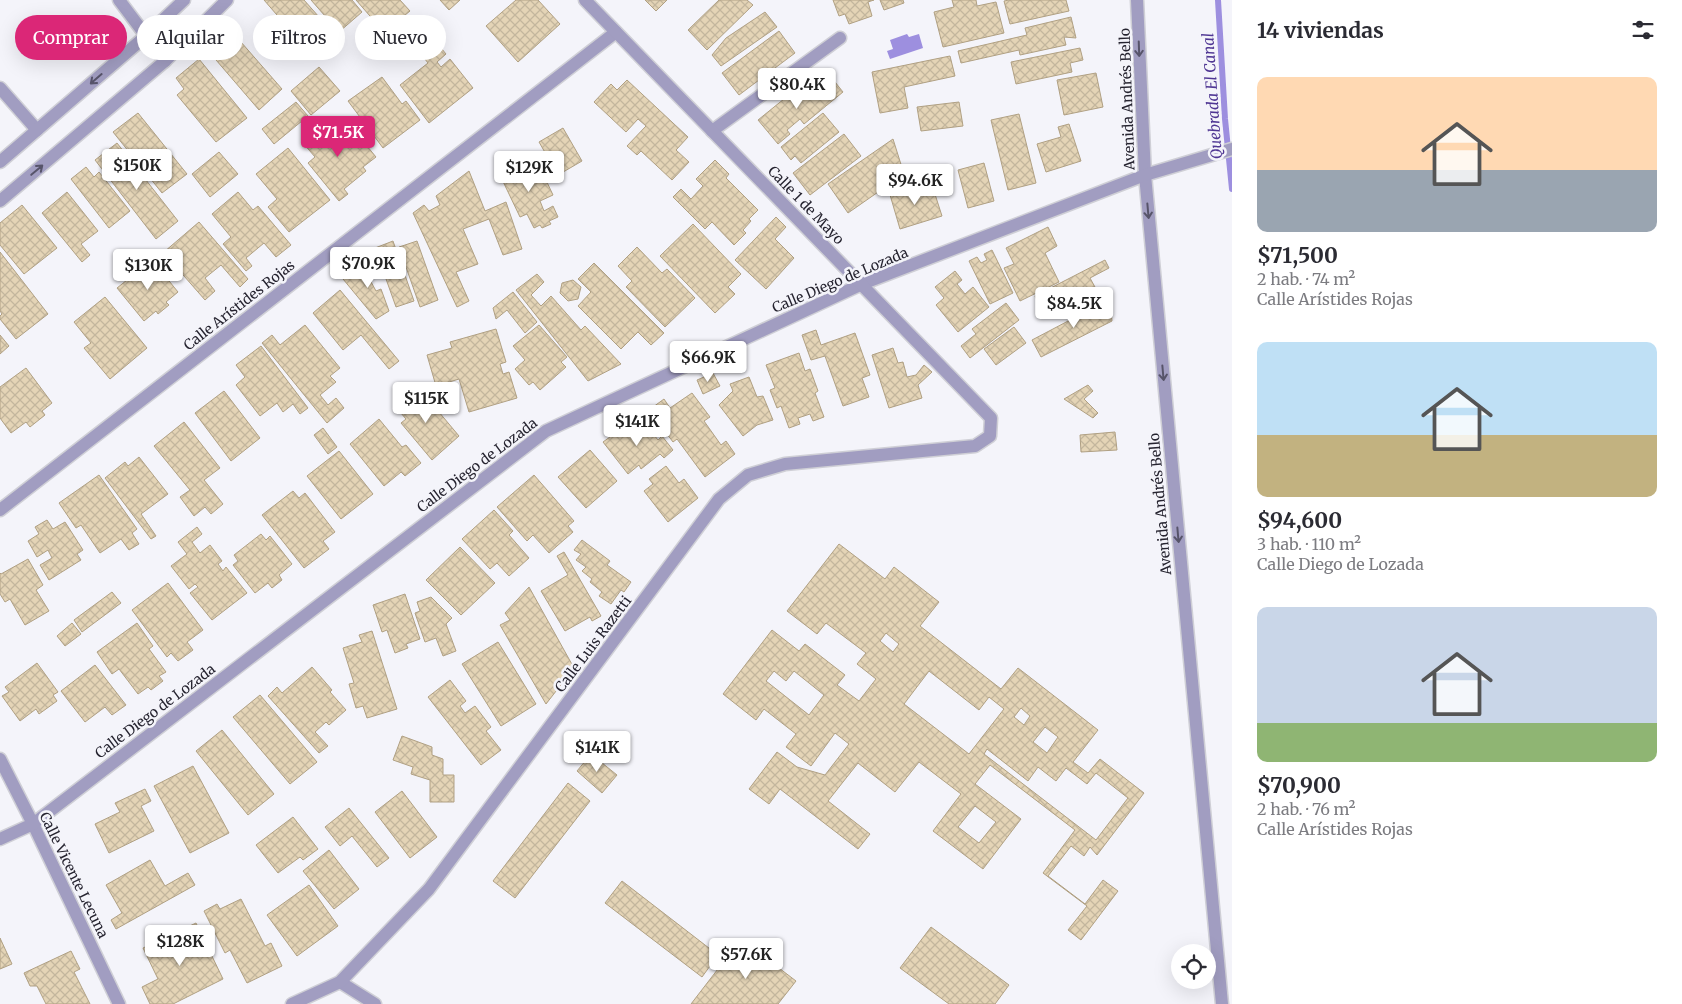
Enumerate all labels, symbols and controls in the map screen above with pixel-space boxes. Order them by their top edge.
chip: Comprar [15,15,127,60]
chip: Alquilar [137,15,243,60]
chip: Filtros [253,15,345,60]
chip: Nuevo [355,15,446,60]
icon: filters [1629,16,1657,44]
text: 14 viviendas [1257,17,1384,44]
street label: Avenida Andrés Bello [1116,28,1139,171]
water label: Quebrada El Canal [1198,32,1226,160]
one-way arrow [1135,40,1144,56]
pin: $80.4K [756,68,838,110]
one-way arrow [89,73,102,85]
text: $80.4K [769,74,825,94]
icon: home [1412,109,1502,199]
pin: $71.5K [297,116,379,158]
text: $71.5K [312,122,364,142]
pin: $150K [102,148,172,191]
pin: $129K [494,150,564,193]
text: $150K [113,155,161,175]
text: $129K [505,157,553,177]
street label: Calle 1 de Mayo [764,162,848,248]
one-way arrow [31,164,44,175]
pin: $94.6K [874,164,956,206]
text: $94.6K [887,170,943,190]
one-way arrow [1143,203,1153,219]
text: $71,500 [1257,242,1338,269]
street label: Calle Diego de Lozada [769,243,911,317]
pin: $70.9K [327,246,409,289]
pin: $130K [113,248,183,291]
text: $70.9K [341,253,395,273]
text: $130K [124,255,172,275]
street label: Calle Arístides Rojas [180,256,298,354]
text: 2 hab. · 74 m² [1257,269,1355,289]
pin: $84.5K [1033,286,1115,329]
text: Calle Arístides Rojas [1257,289,1413,309]
text: $84.5K [1046,293,1102,313]
pin: $66.9K [667,340,749,383]
text: $66.9K [681,347,735,367]
one-way arrow [1158,364,1168,380]
icon: home [1412,374,1502,464]
pin: $115K [391,382,461,424]
text: $115K [403,388,449,408]
pin: $141K [602,404,672,447]
text: $141K [615,411,659,431]
street label: Calle Diego de Lozada [413,414,541,516]
street label: Avenida Andrés Bello [1145,432,1175,577]
text: $94,600 [1257,507,1342,534]
one-way arrow [1174,526,1183,542]
text: 3 hab. · 110 m² [1257,534,1361,554]
text: Calle Diego de Lozada [1257,554,1424,574]
street label: Calle Luis Razetti [551,592,635,696]
icon: home [1412,639,1502,729]
street label: Calle Diego de Lozada [91,660,219,762]
pin: $141K [562,730,632,773]
text: $141K [575,737,619,757]
text: $70,900 [1257,772,1341,799]
text: 2 hab. · 76 m² [1257,799,1356,819]
street label: Calle Vicente Lecuna [36,809,113,941]
text: Calle Arístides Rojas [1257,819,1413,839]
pin: $128K [145,924,215,967]
text: $128K [156,931,204,951]
pin: $57.6K [705,938,787,980]
text: $57.6K [720,944,772,964]
map controls [1171,944,1216,989]
button: locate [1171,944,1216,989]

